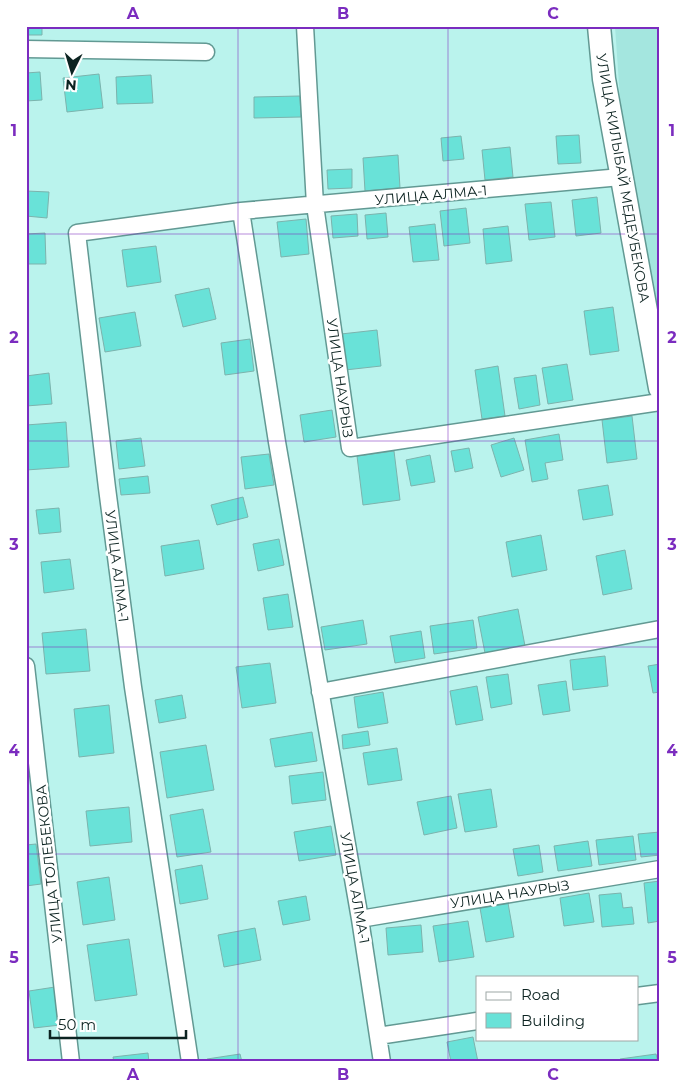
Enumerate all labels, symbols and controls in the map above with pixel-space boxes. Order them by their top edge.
text: A [126,4,140,23]
text: B [337,4,349,23]
text: C [547,4,559,23]
north arrow [48,48,98,98]
street label: УЛИЦА КИЛЫБАЙ МЕДЕУБЕКОВА [592,52,654,305]
text: N [64,75,77,94]
text: 1 [11,121,17,140]
text: 1 [669,121,675,140]
street label: УЛИЦА АЛМА-1 [374,181,488,209]
street label: УЛИЦА НАУРЫЗ [323,317,357,439]
text: 2 [9,328,19,347]
text: 2 [667,328,677,347]
street label: УЛИЦА АЛМА-1 [101,509,133,623]
text: 3 [8,535,19,554]
text: 3 [666,535,677,554]
text: 4 [8,741,20,760]
text: 4 [666,741,678,760]
street label: УЛИЦА ТОЛЕБЕКОВА [32,783,66,944]
street label: УЛИЦА АЛМА-1 [336,831,374,945]
street label: УЛИЦА НАУРЫЗ [449,876,571,912]
text: 5 [9,948,19,967]
text: 5 [667,948,677,967]
legend [476,976,638,1040]
text: Road [521,985,560,1004]
scale bar [50,1008,186,1040]
text: Building [521,1011,585,1030]
text: 50 m [58,1015,96,1034]
text: A [126,1065,140,1084]
text: B [337,1065,349,1084]
text: C [547,1065,559,1084]

